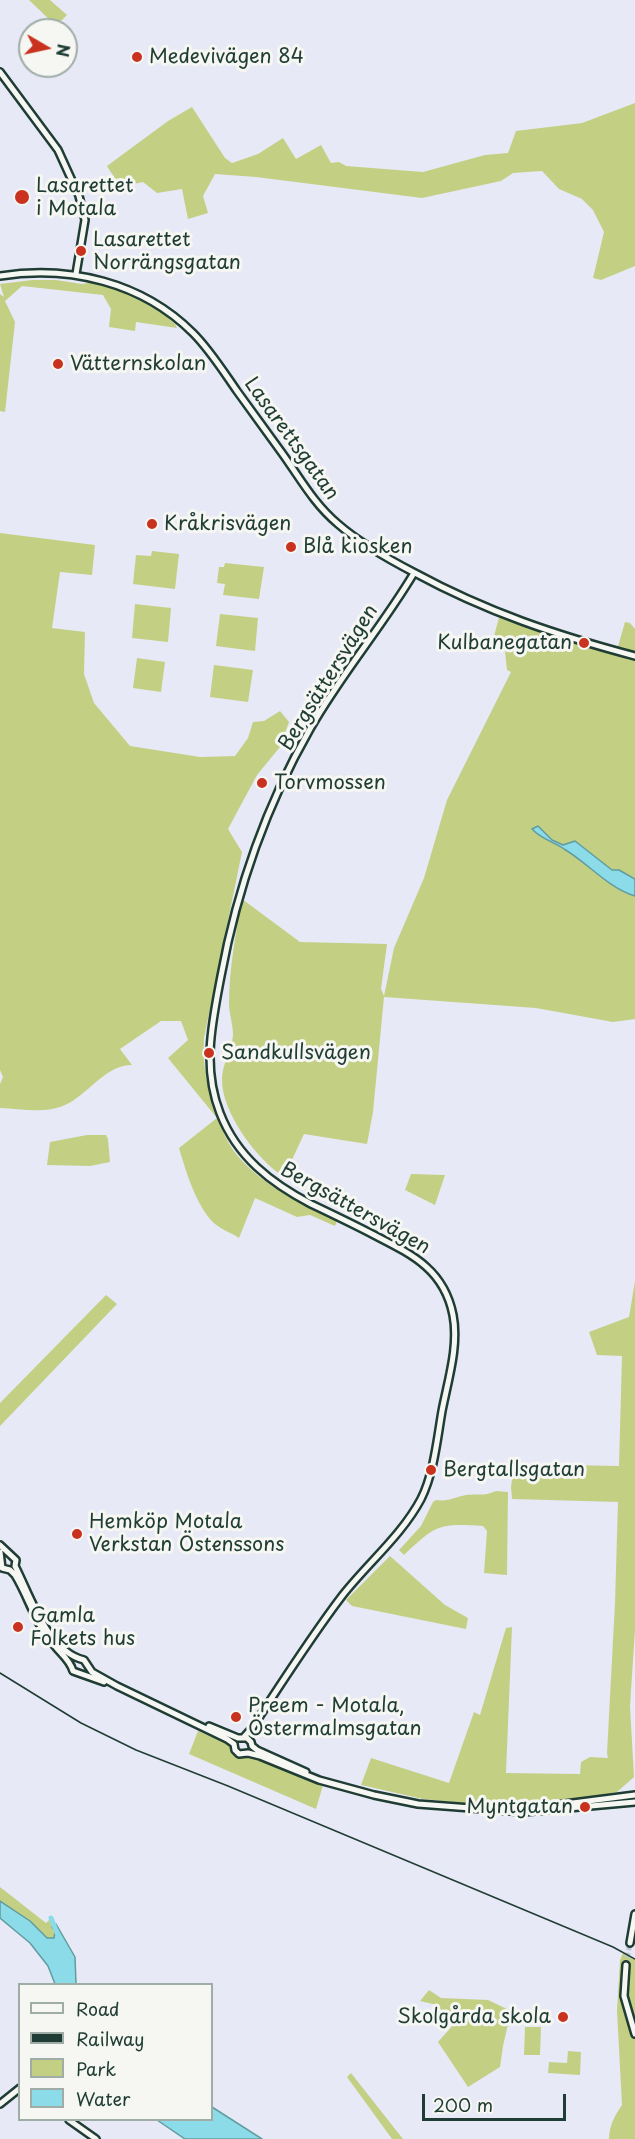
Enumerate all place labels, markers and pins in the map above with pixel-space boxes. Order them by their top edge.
place label: Medevivägen 84 [149,45,304,69]
marker: Medevivägen 84 [130,50,144,64]
place label: Lasarettet i Motala [36,174,133,221]
marker: Lasarettet i Motala [13,188,31,206]
place label: Lasarettet Norrängsgatan [93,228,241,275]
marker: Lasarettet Norrängsgatan [74,244,88,258]
place label: Vätternskolan [70,352,206,376]
marker: Vätternskolan [51,357,65,371]
place label: Kråkrisvägen [164,512,291,536]
marker: Kråkrisvägen [145,517,159,531]
place label: Blå kiosken [303,535,412,559]
marker: Blå kiosken [284,540,298,554]
place label: Kulbanegatan [437,631,572,655]
marker: Kulbanegatan [577,636,591,650]
place label: Torvmossen [274,771,386,795]
marker: Torvmossen [255,776,269,790]
place label: Sandkullsvägen [221,1041,371,1065]
marker: Sandkullsvägen [202,1046,216,1060]
place label: Bergtallsgatan [443,1458,585,1482]
marker: Bergtallsgatan [424,1463,438,1477]
place label: Hemköp Motala Verkstan Östenssons [89,1510,284,1557]
marker: Hemköp Motala Verkstan Östenssons [70,1527,84,1541]
place label: Gamla Folkets hus [30,1604,135,1651]
marker: Gamla Folkets hus [11,1620,25,1634]
place label: Preem - Motala, Östermalmsgatan [248,1694,422,1741]
marker: Preem - Motala, Östermalmsgatan [229,1710,243,1724]
place label: Myntgatan [466,1795,573,1819]
marker: Myntgatan [578,1800,592,1814]
place label: Skolgårda skola [397,2005,551,2029]
marker: Skolgårda skola [556,2010,570,2024]

